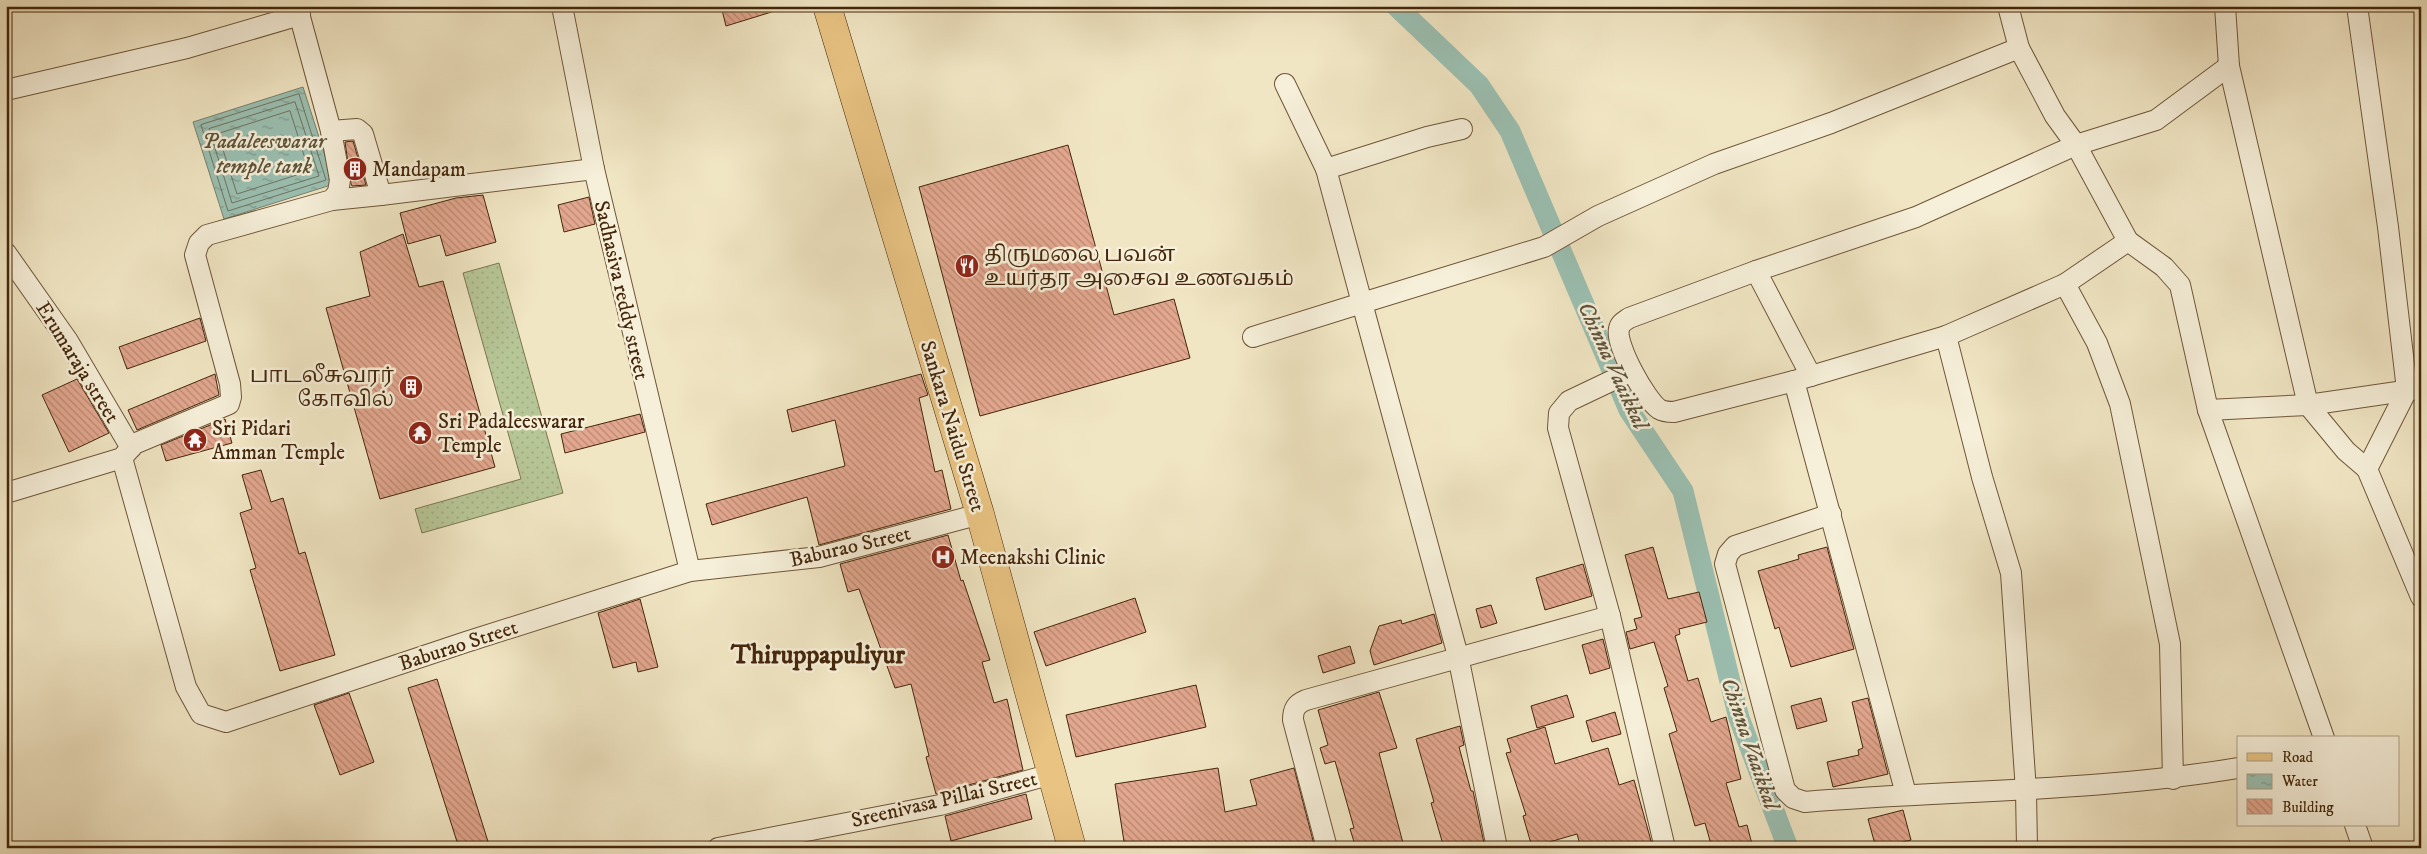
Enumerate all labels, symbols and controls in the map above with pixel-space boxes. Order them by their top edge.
water label: Padaleeswarar temple tank [202,128,328,180]
building icon: Mandapam [342,156,368,182]
place label: Mandapam [372,157,466,183]
street label: Sadhasiva reddy street [588,198,654,383]
place label: திருமலை பவன் உயர்தர அசைவ உணவகம் [984,242,1294,292]
restaurant icon: திருமலை பவன் உயர்தர அசைவ உணவகம் [954,253,980,279]
street label: Erumaraja street [29,297,125,428]
water label: Chinna Vaaikkal [1571,298,1655,436]
street label: Sankara Naidu Street [914,338,990,515]
place label: பாடலீசுவரர் கோவில் [250,363,394,413]
building icon: பாடலீசுவரர் கோவில் [398,374,424,400]
place label: Sri Padaleeswarar Temple [438,409,585,459]
place label: Sri Pidari Amman Temple [212,416,345,466]
temple icon: Sri Padaleeswarar Temple [407,420,433,446]
temple icon: Sri Pidari Amman Temple [182,427,208,453]
street label: Baburao Street [787,520,913,574]
hospital icon: Meenakshi Clinic [930,544,956,570]
place label: Meenakshi Clinic [960,545,1106,571]
street label: Baburao Street [396,614,521,677]
district label: Thiruppapuliyur [730,639,905,672]
water label: Chinna Vaaikkal [1714,674,1785,815]
legend [2237,736,2400,826]
text: Road [2282,748,2314,767]
street label: Sreenivasa Pillai Street [849,766,1040,834]
text: Water [2281,772,2318,791]
text: Building [2282,798,2334,817]

